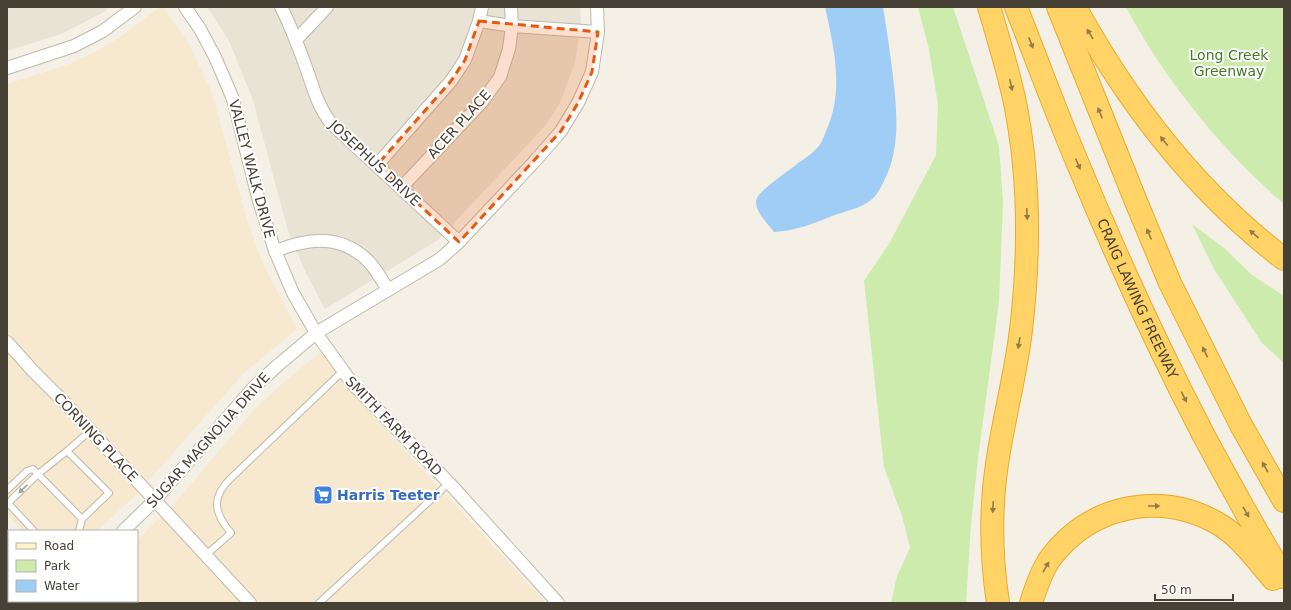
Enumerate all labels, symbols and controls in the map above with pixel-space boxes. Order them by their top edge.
one-way arrow [1086,28,1093,40]
one-way arrow [1028,38,1034,50]
park label: Long Creek Greenway [1190,47,1269,79]
one-way arrow [1008,79,1014,91]
street label: ACER PLACE [424,86,494,162]
street label: VALLEY WALK DRIVE [226,98,278,240]
one-way arrow [1097,107,1103,119]
street label: JOSEPHUS DRIVE [325,116,424,209]
one-way arrow [1159,135,1168,146]
one-way arrow [1076,159,1082,171]
one-way arrow [1023,208,1030,220]
street label: CRAIG LAWING FREEWAY [1094,216,1182,382]
one-way arrow [1146,227,1152,239]
one-way arrow [1249,230,1259,239]
one-way arrow [1016,337,1022,349]
one-way arrow [1201,346,1208,357]
street label: SUGAR MAGNOLIA DRIVE [143,369,273,511]
street label: SMITH FARM ROAD [342,373,446,479]
street label: CORNING PLACE [51,389,141,485]
one-way arrow [1181,391,1188,403]
one-way arrow [1261,461,1268,473]
one-way arrow [18,484,28,493]
supermarket icon: Harris Teeter [312,484,334,506]
place label: Harris Teeter [337,487,440,503]
one-way arrow [989,501,996,513]
one-way arrow [1148,503,1161,509]
one-way arrow [1242,506,1249,518]
legend [8,530,138,602]
text: Road [44,539,74,553]
text: Park [44,559,70,573]
one-way arrow [1042,561,1049,573]
scale bar [1155,576,1233,602]
text: Water [44,579,80,593]
text: 50 m [1161,583,1192,597]

